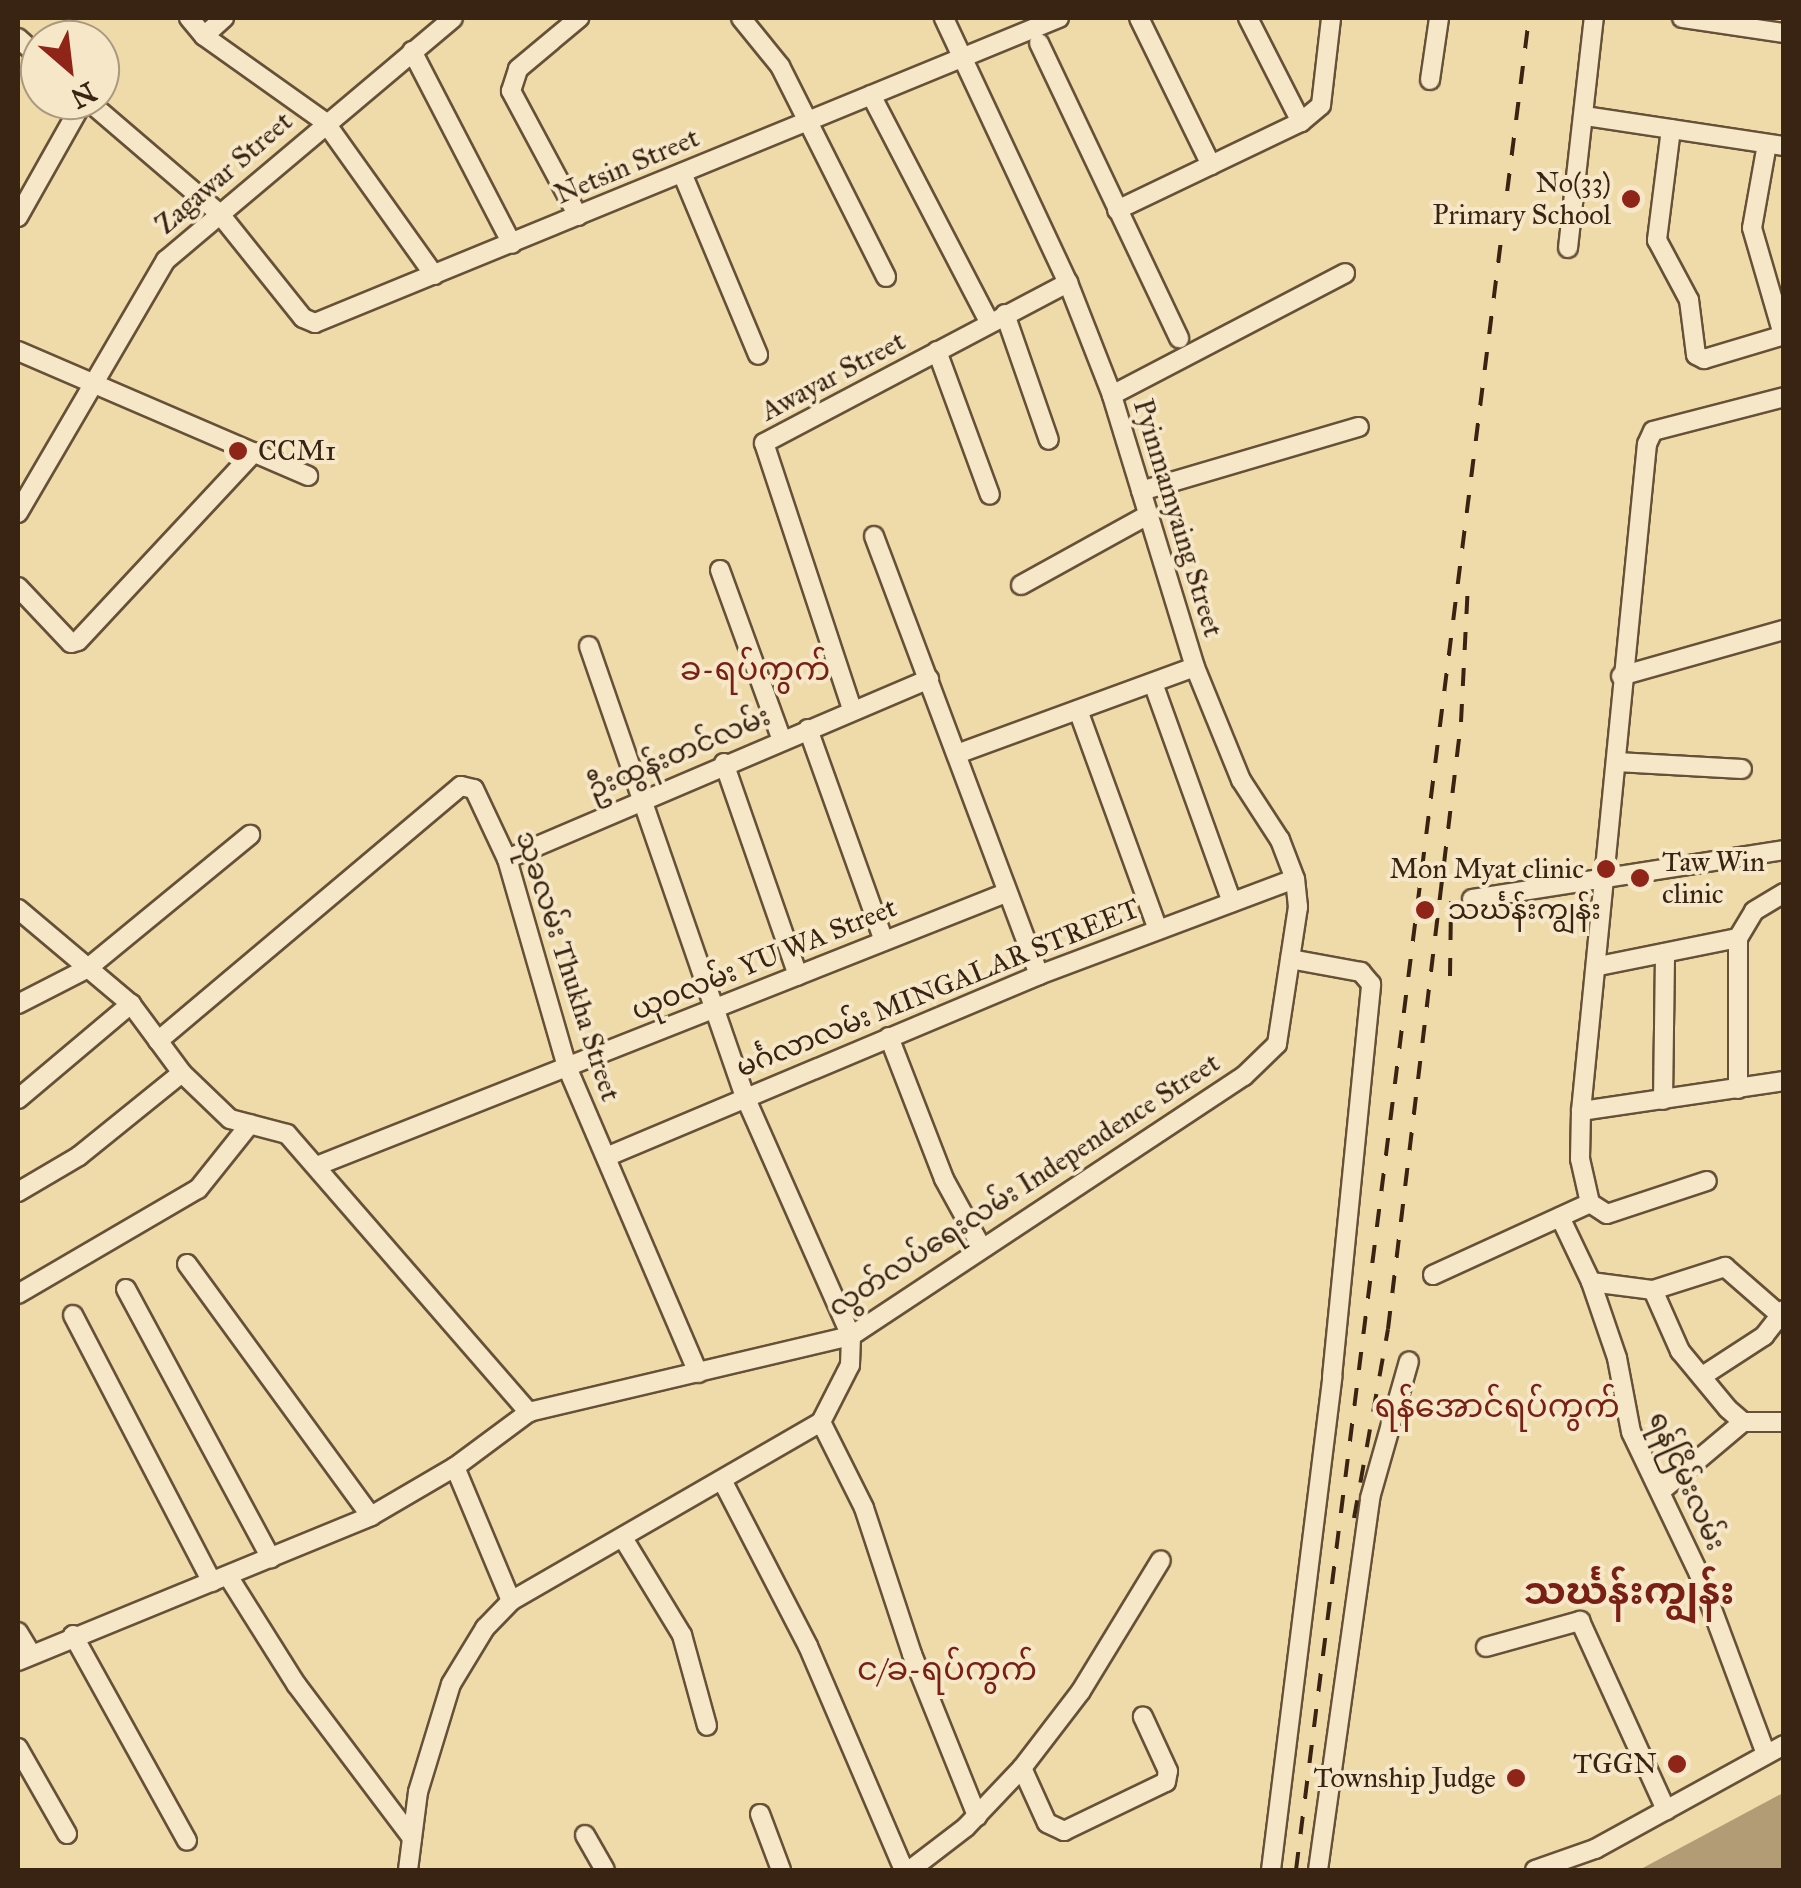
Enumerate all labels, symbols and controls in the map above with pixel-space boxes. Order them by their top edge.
north arrow [20,20,120,120]
text: N [65,74,102,116]
street label: Zagawar Street [149,104,299,242]
street label: Netsin Street [550,121,704,211]
place label: No(33) Primary School [1432,166,1611,232]
marker: No(33) Primary School [1620,188,1642,210]
street label: Awayar Street [755,324,911,428]
street label: Pyinmamyaing Street [1126,395,1230,641]
place label: CCM1 [258,434,336,468]
marker: CCM1 [227,440,249,462]
district label: ခ-ရပ်ကွက် [680,651,830,689]
street label: ဦးထွန်းတင်လမ်း [583,699,775,807]
street label: သုခလမ်း Thukha Street [508,827,628,1105]
place label: Taw Win clinic [1662,845,1765,911]
place label: Mon Myat clinic [1389,852,1584,886]
marker: Mon Myat clinic [1593,856,1619,882]
marker: Taw Win clinic [1627,865,1653,891]
street label: ယုဝလမ်း YU WA Street [627,890,901,1028]
street label: မင်္ဂလာလမ်း MINGALAR STREET [731,891,1145,1085]
place label: သင်္ဃန်းကျွန်း [1448,893,1601,927]
marker: သင်္ဃန်းကျွန်း [1412,897,1438,923]
street label: လွတ်လပ်ရေးလမ်း Independence Street [822,1046,1226,1324]
district label: ရန်အောင်ရပ်ကွက် [1374,1388,1620,1426]
street label: ရန်ငြိမ်းလမ်း [1641,1406,1733,1556]
district label: သင်္ဃန်းကျွန်း [1523,1569,1735,1615]
district label: င/ခ-ရပ်ကွက် [857,1651,1037,1689]
place label: TGGN [1573,1747,1657,1781]
marker: TGGN [1666,1753,1688,1775]
place label: Township Judge [1314,1761,1496,1795]
marker: Township Judge [1505,1767,1527,1789]

